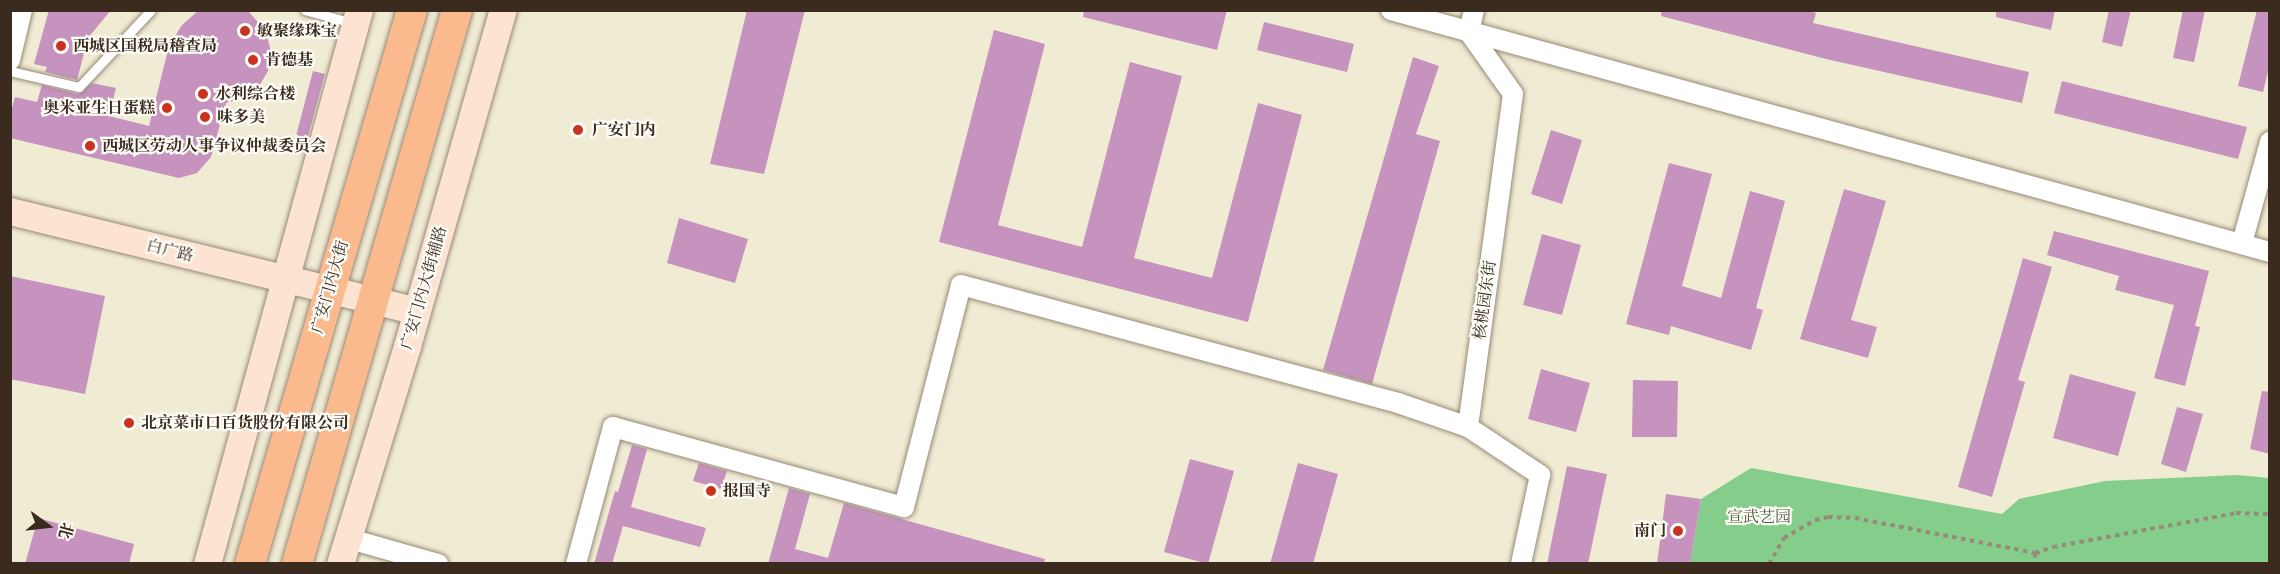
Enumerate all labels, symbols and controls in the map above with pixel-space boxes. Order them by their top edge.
place label: 敏聚缘珠宝 [257,21,337,41]
marker: 敏聚缘珠宝 [238,24,252,38]
place label: 西城区国税局稽查局 [73,36,217,56]
marker: 西城区国税局稽查局 [54,39,68,53]
place label: 肯德基 [265,50,313,70]
marker: 肯德基 [246,53,260,67]
place label: 水利综合楼 [215,84,295,104]
marker: 水利综合楼 [196,87,210,101]
place label: 奥米亚生日蛋糕 [43,98,155,118]
marker: 奥米亚生日蛋糕 [160,101,174,115]
place label: 味多美 [217,107,265,127]
marker: 味多美 [198,110,212,124]
place label: 广安门内 [592,120,656,140]
marker: 广安门内 [569,121,587,139]
place label: 西城区劳动人事争议仲裁委员会 [102,136,326,156]
marker: 西城区劳动人事争议仲裁委员会 [83,139,97,153]
street label: 广安门内大街辅路 [397,224,451,352]
street label: 白广路 [144,236,196,266]
street label: 广安门内大街 [308,238,352,336]
street label: 核桃园东街 [1470,259,1500,341]
place label: 北京菜市口百货股份有限公司 [141,413,349,433]
marker: 北京菜市口百货股份有限公司 [122,416,136,430]
place label: 报国寺 [723,481,771,501]
marker: 报国寺 [704,484,718,498]
north arrow [18,496,78,556]
park label: 宣武艺园 [1727,507,1791,527]
text: 北 [53,520,78,541]
place label: 南门 [1634,521,1666,541]
marker: 南门 [1671,524,1685,538]

